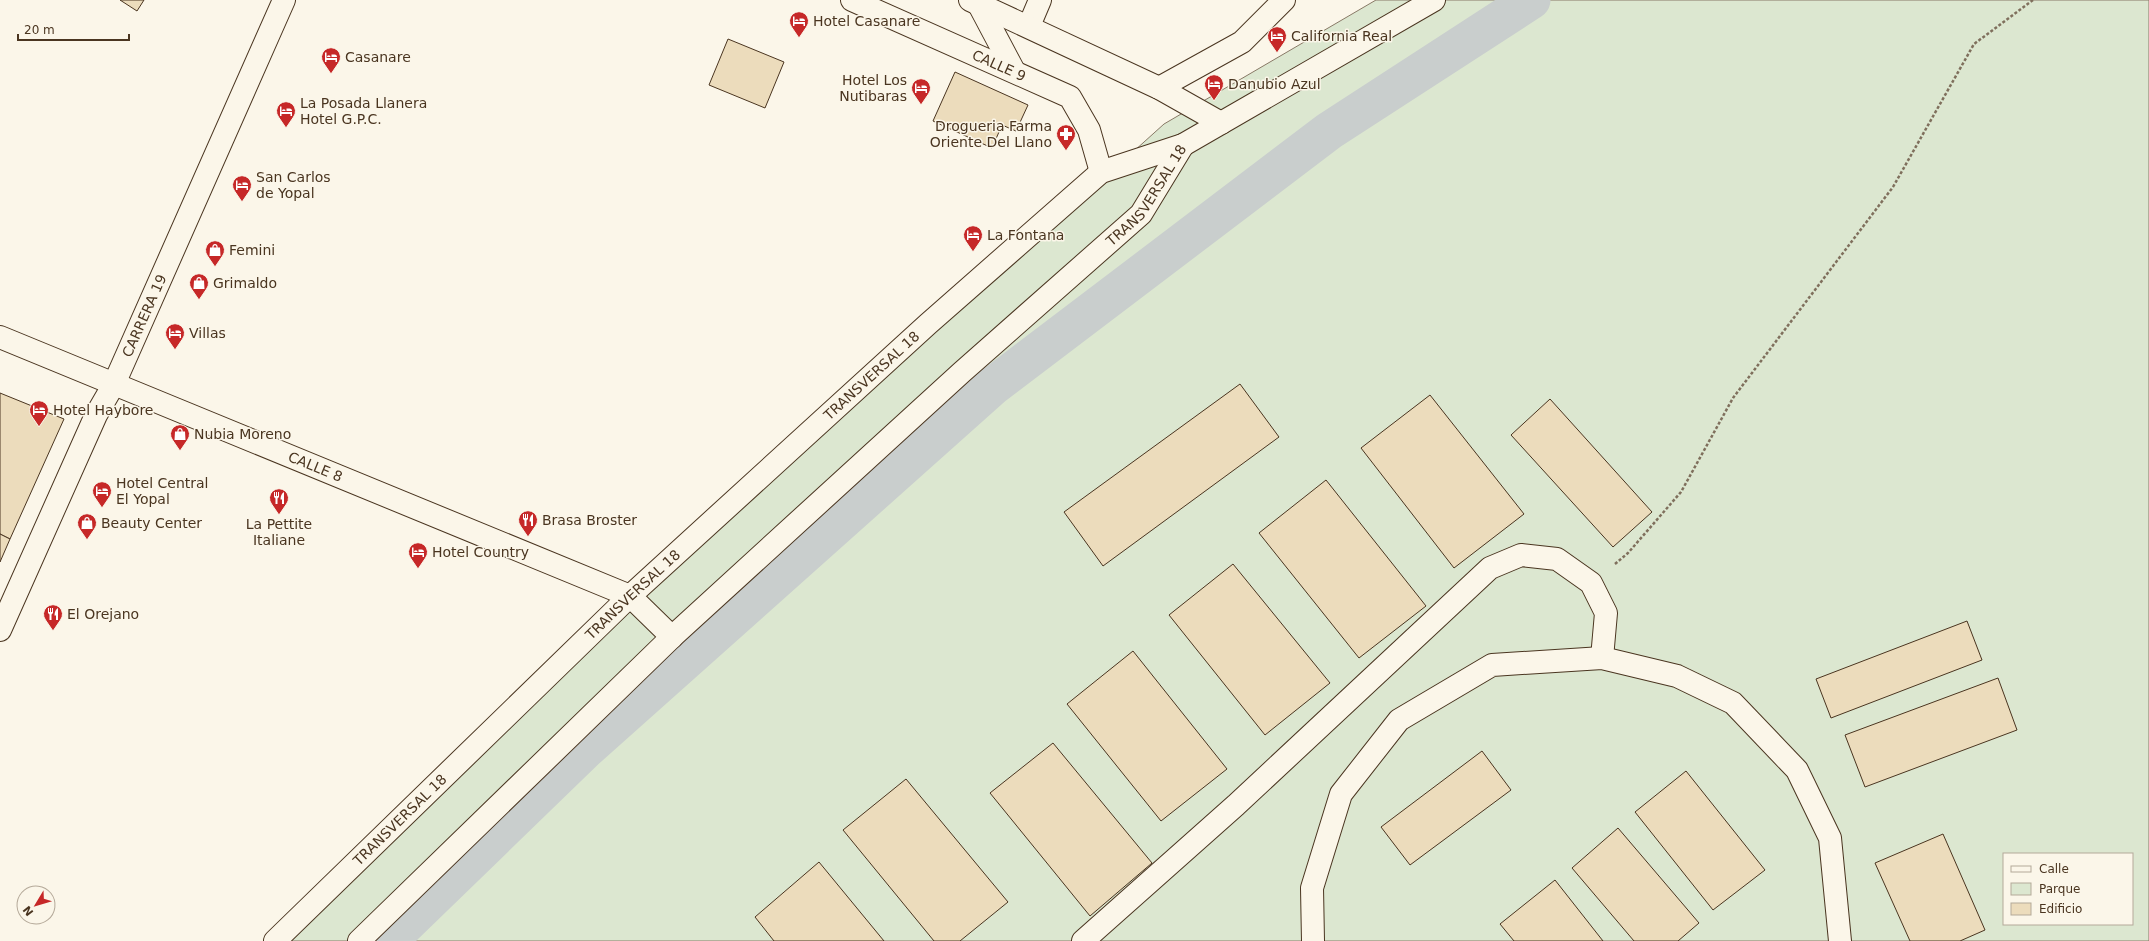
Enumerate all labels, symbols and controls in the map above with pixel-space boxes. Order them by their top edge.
hotel icon: Hotel Casanare [788,10,810,38]
place label: Hotel Casanare [813,13,920,29]
scale bar [18,16,129,42]
text: 20 m [24,23,55,37]
hotel icon: California Real [1266,25,1288,53]
place label: California Real [1291,28,1392,44]
hotel icon: Casanare [320,46,342,74]
street label: CALLE 9 [970,47,1028,84]
place label: Casanare [345,49,411,65]
place label: Hotel Los Nutibaras [839,72,907,104]
hotel icon: Danubio Azul [1203,73,1225,101]
place label: Danubio Azul [1228,76,1321,92]
hotel icon: Hotel Los Nutibaras [910,77,932,105]
place label: La Posada Llanera Hotel G.P.C. [300,95,427,127]
hotel icon: La Posada Llanera Hotel G.P.C. [275,100,297,128]
place label: Drogueria Farma Oriente Del Llano [930,118,1052,150]
pharmacy icon: Drogueria Farma Oriente Del Llano [1055,123,1077,151]
street label: TRANSVERSAL 18 [1102,142,1189,250]
place label: San Carlos de Yopal [256,169,331,201]
hotel icon: San Carlos de Yopal [231,174,253,202]
hotel icon: La Fontana [962,224,984,252]
place label: La Fontana [987,227,1064,243]
shop icon: Femini [204,239,226,267]
place label: Femini [229,242,275,258]
street label: CARRERA 19 [119,272,170,360]
shop icon: Grimaldo [188,272,210,300]
place label: Grimaldo [213,275,277,291]
hotel icon: Villas [164,322,186,350]
place label: Villas [189,325,226,341]
street label: TRANSVERSAL 18 [820,328,923,424]
hotel icon: Hotel Haybore [28,399,50,427]
place label: Hotel Haybore [53,402,153,418]
shop icon: Nubia Moreno [169,423,191,451]
place label: Nubia Moreno [194,426,291,442]
street label: CALLE 8 [286,448,345,485]
place label: Hotel Central El Yopal [116,475,209,507]
hotel icon: Hotel Central El Yopal [91,480,113,508]
restaurant icon: La Pettite Italiane [268,487,290,515]
restaurant icon: Brasa Broster [517,509,539,537]
shop icon: Beauty Center [76,512,98,540]
place label: Brasa Broster [542,512,637,528]
place label: Beauty Center [101,515,202,531]
place label: La Pettite Italiane [246,516,312,548]
hotel icon: Hotel Country [407,541,429,569]
place label: Hotel Country [432,544,529,560]
street label: TRANSVERSAL 18 [581,546,683,643]
restaurant icon: El Orejano [42,603,64,631]
place label: El Orejano [67,606,139,622]
street label: TRANSVERSAL 18 [349,771,450,869]
legend [2003,853,2133,925]
text: Calle [2039,862,2069,876]
text: Parque [2039,882,2080,896]
north arrow [16,885,56,925]
text: Edificio [2039,902,2082,916]
text: N [21,903,36,918]

